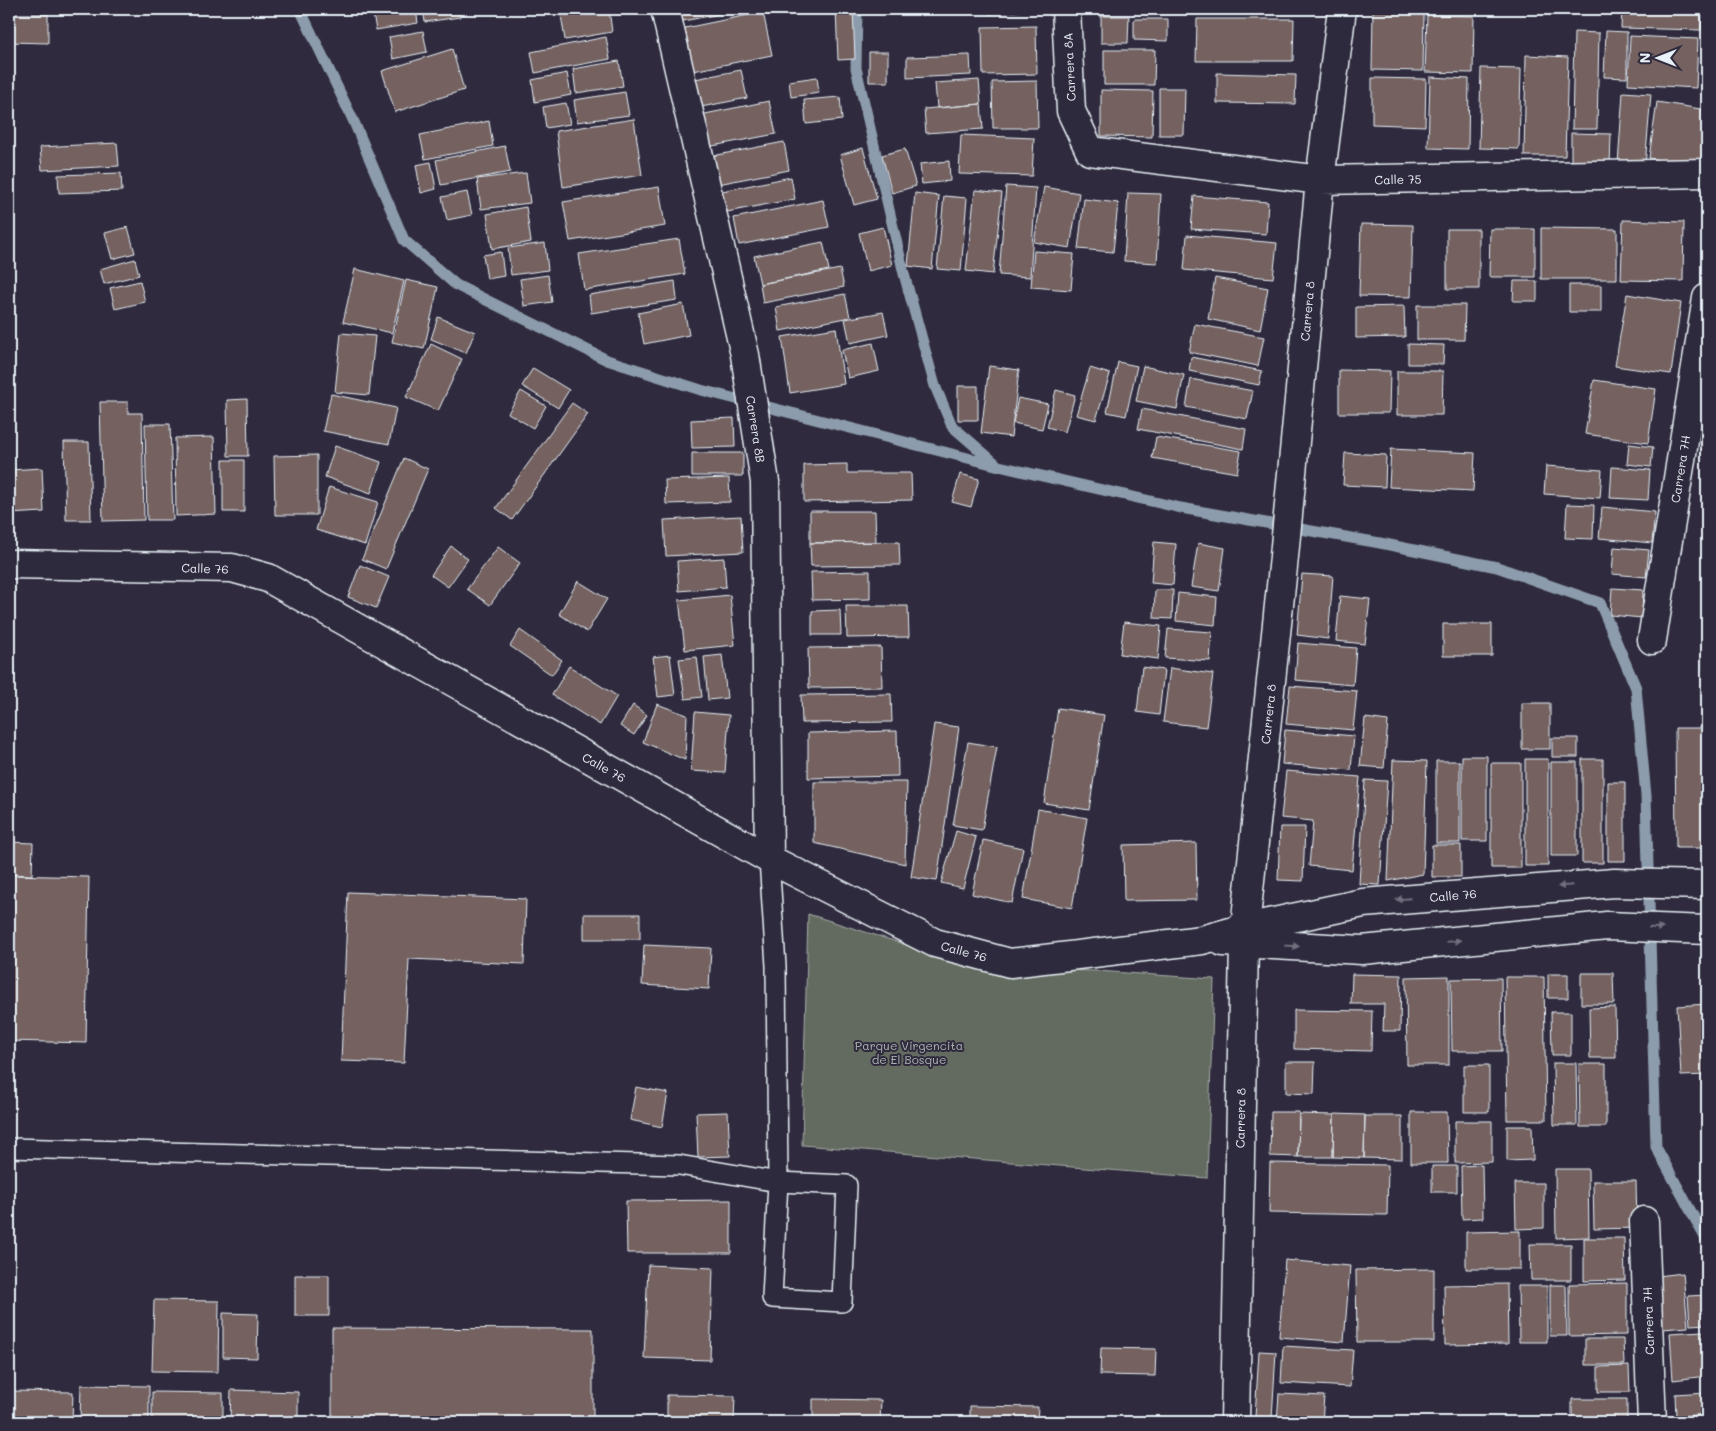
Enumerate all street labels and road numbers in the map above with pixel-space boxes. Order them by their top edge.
street label: Carrera 8A [1059,32,1079,102]
street label: Calle 75 [1374,171,1422,187]
street label: Carrera 8 [1296,280,1318,342]
street label: Carrera 8B [743,394,769,464]
street label: Carrera 7H [1667,434,1693,504]
street label: Calle 76 [181,559,229,577]
street label: Carrera 8 [1257,683,1279,745]
street label: Calle 76 [579,749,629,785]
street label: Calle 76 [1429,885,1477,905]
street label: Calle 76 [939,937,989,965]
street label: Carrera 8 [1231,1088,1249,1148]
street label: Carrera 7H [1639,1287,1657,1355]

